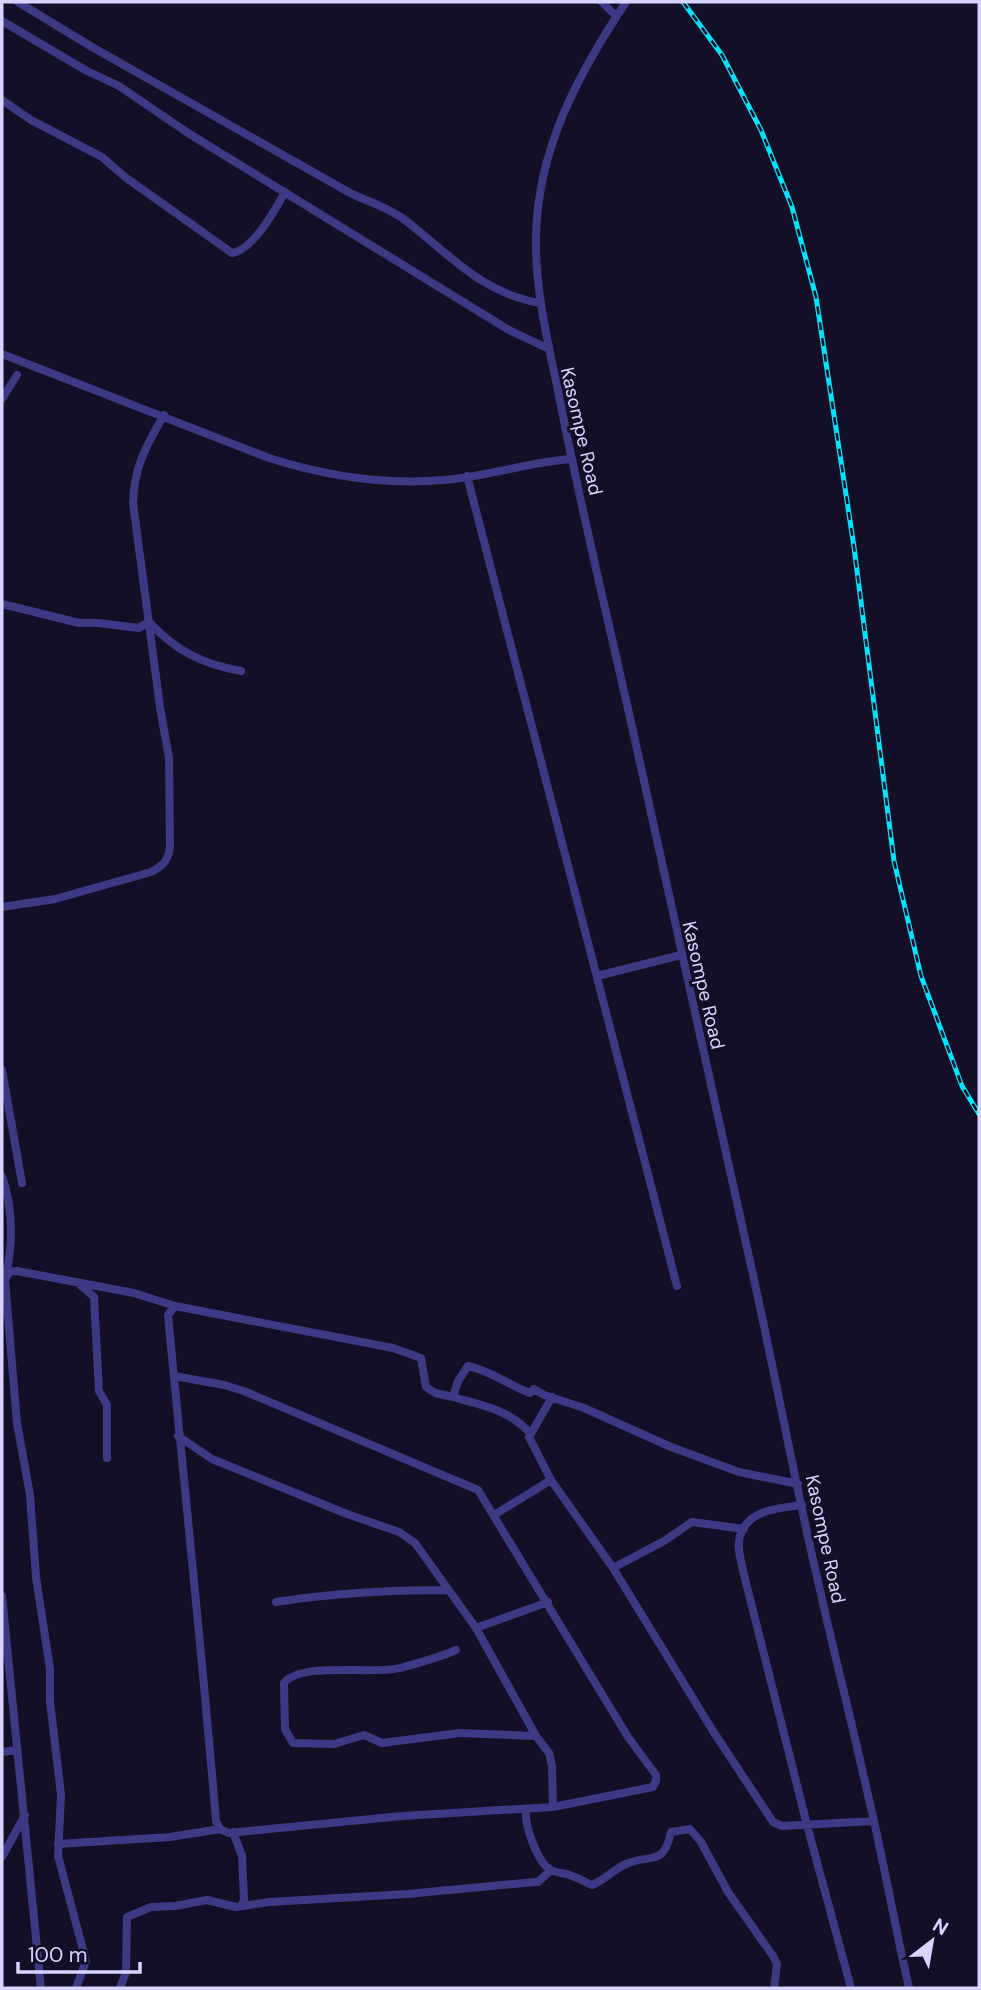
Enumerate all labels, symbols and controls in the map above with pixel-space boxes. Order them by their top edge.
street label: Kasompe Road [555,365,608,498]
street label: Kasompe Road [677,919,730,1052]
street label: Kasompe Road [800,1473,851,1606]
north arrow [897,1906,967,1976]
text: N [928,1913,953,1941]
scale bar [18,1930,140,1974]
text: 100 m [28,1941,88,1969]

